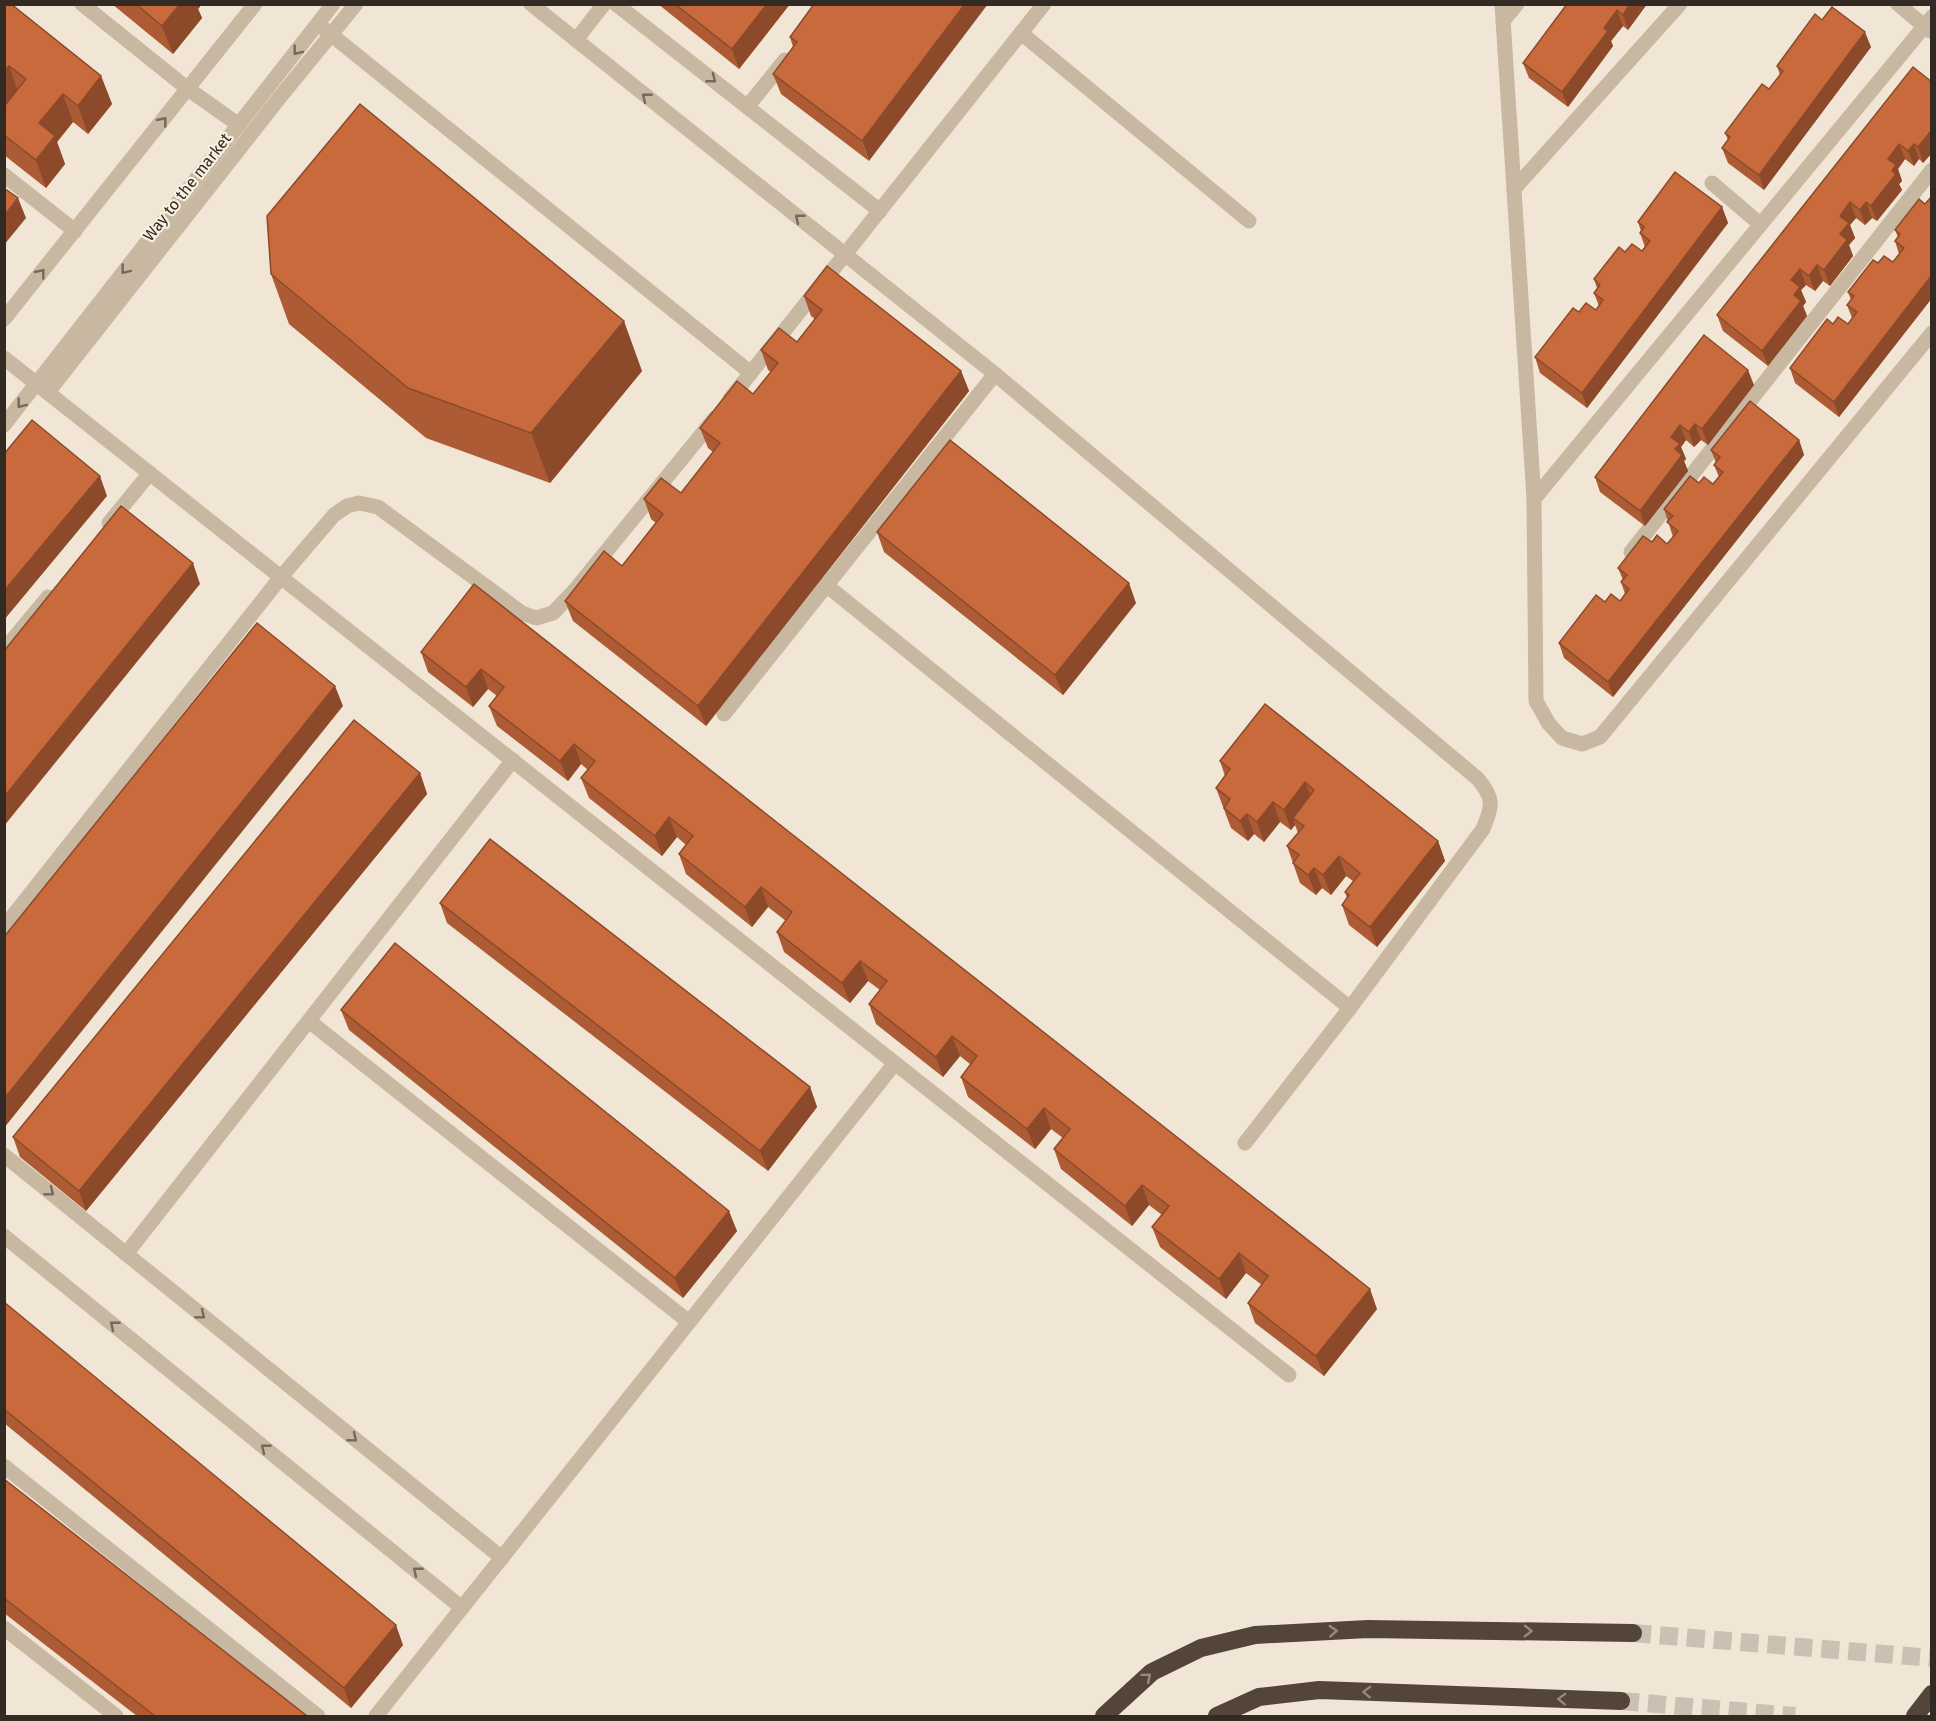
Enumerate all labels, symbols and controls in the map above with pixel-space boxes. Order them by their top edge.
one-way arrow [294,44,305,55]
one-way arrow [705,72,716,83]
one-way arrow [642,93,653,104]
one-way arrow [155,116,166,127]
street label: Way to the market [139,129,235,245]
one-way arrow [795,215,806,226]
one-way arrow [122,264,133,275]
one-way arrow [34,269,45,280]
one-way arrow [17,397,28,408]
one-way arrow [43,1185,54,1196]
one-way arrow [195,1308,206,1319]
one-way arrow [110,1322,121,1333]
one-way arrow [346,1430,357,1441]
one-way arrow [261,1445,272,1456]
one-way arrow [412,1568,423,1579]
one-way arrow [1328,1624,1337,1637]
one-way arrow [1523,1625,1532,1637]
one-way arrow [1140,1673,1151,1684]
one-way arrow [1363,1685,1372,1698]
one-way arrow [1558,1692,1567,1705]

